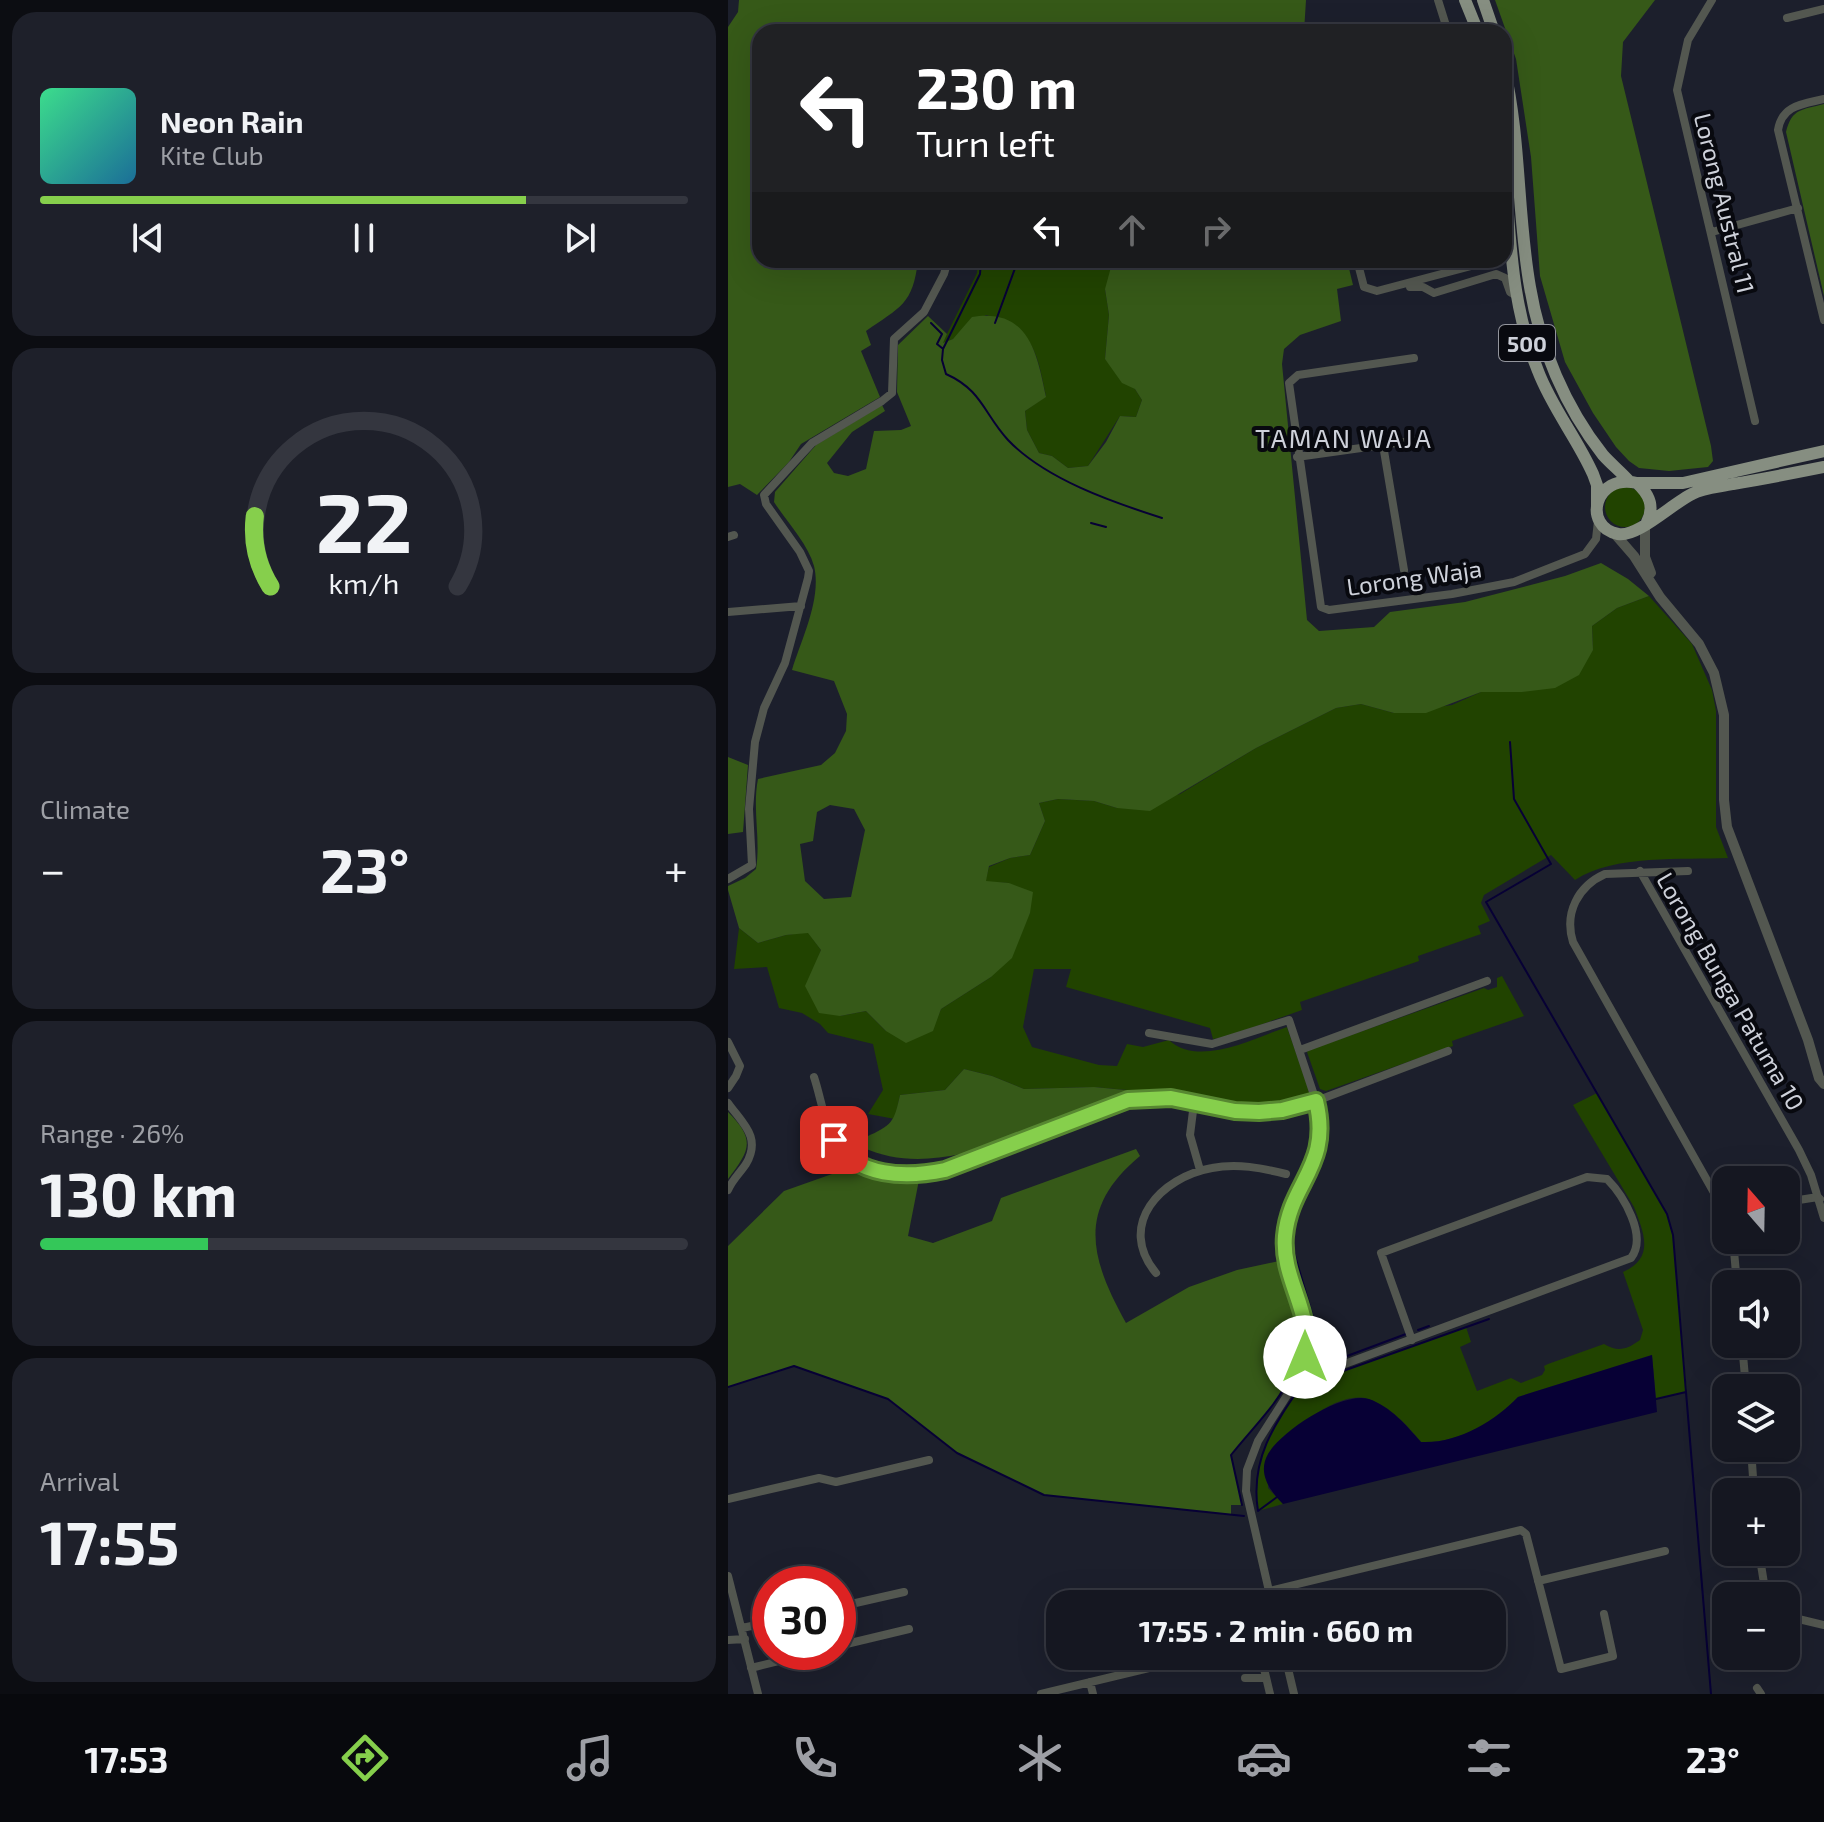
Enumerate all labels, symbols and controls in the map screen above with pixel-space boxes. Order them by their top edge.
text: 230 m [916,53,1077,120]
icon: left [784,56,888,160]
text: Neon Rain [160,103,304,139]
street label: Lorong Austral 11 [1689,110,1761,296]
text: Turn left [916,121,1055,164]
text: Kite Club [160,139,264,170]
icon: left [1026,208,1070,252]
icon: ahead [1110,208,1154,252]
icon: right [1194,208,1238,252]
icon: previous [126,216,170,260]
icon: pause [342,216,386,260]
icon: next [558,216,602,260]
road number: 500 [1499,325,1555,361]
district label: TAMAN WAJA [1255,422,1433,453]
text: 22 [316,469,412,569]
street label: Lorong Waja [1345,553,1483,601]
text: km/h [329,565,399,600]
text: Climate [40,793,130,824]
text: 23° [320,833,410,905]
text: − [40,842,66,895]
text: + [664,842,688,895]
street label: Lorong Bunga Patuma 10 [1651,867,1811,1115]
pin [800,1106,868,1174]
text: Range · 26% [40,1117,184,1148]
icon: arrive [812,1118,856,1162]
text: 130 km [40,1157,237,1229]
north arrow [1712,1166,1800,1254]
map controls [1712,1166,1800,1670]
button: sound [1712,1270,1800,1358]
position arrow [1263,1315,1347,1399]
button: layers [1712,1374,1800,1462]
text: Arrival [40,1465,119,1496]
button: + [1712,1478,1800,1566]
text: 17:55 [40,1505,179,1577]
speed limit sign: 30 [752,1566,856,1670]
button: − [1712,1582,1800,1670]
text: 17:55 · 2 min · 660 m [1139,1612,1413,1648]
icon: directions [337,1730,393,1786]
icon: music [562,1730,618,1786]
icon: phone [787,1730,843,1786]
icon: climate [1012,1730,1068,1786]
icon: car [1236,1730,1292,1786]
icon: filters [1461,1730,1517,1786]
text: 17:53 [84,1737,168,1780]
text: 23° [1686,1737,1740,1780]

